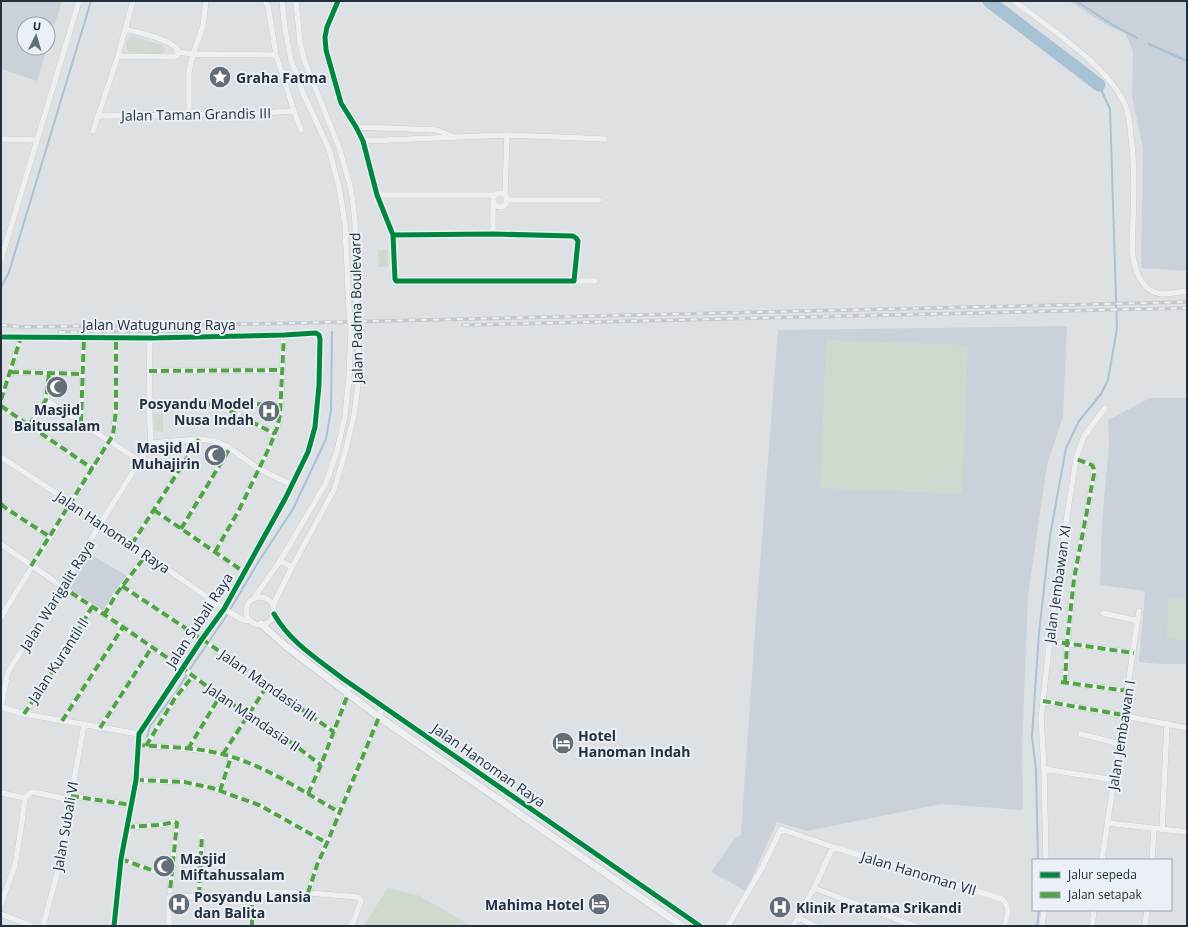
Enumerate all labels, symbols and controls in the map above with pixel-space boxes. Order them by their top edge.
north arrow [16,16,56,56]
text: U [32,18,42,33]
place icon: Graha Fatma [207,64,233,90]
place label: Graha Fatma [236,68,327,87]
street label: Jalan Taman Grandis III [119,103,271,125]
street label: Jalan Padma Boulevard [345,232,367,386]
street label: Jalan Watugunung Raya [80,315,236,334]
mosque icon: Masjid Baitussalam [44,374,70,400]
place label: Posyandu Model Nusa Indah [139,394,254,429]
hospital icon: Posyandu Model Nusa Indah [256,398,282,424]
place label: Masjid Baitussalam [14,400,100,435]
place label: Masjid Al Muhajirin [132,438,200,473]
mosque icon: Masjid Al Muhajirin [202,442,228,468]
street label: Jalan Hanoman Raya [50,485,174,577]
street label: Jalan Jembawan XI [1039,524,1075,646]
street label: Jalan Warigalit Raya [14,536,99,656]
street label: Jalan Subali Raya [160,569,237,673]
street label: Jalan Kurantil II [22,614,93,708]
street label: Jalan Mandasia III [217,646,319,724]
street label: Jalan Mandasia II [203,679,303,755]
street label: Jalan Jembawan I [1103,679,1139,793]
street label: Jalan Hanoman Raya [427,718,549,811]
place label: Hotel Hanoman Indah [578,726,690,761]
hotel icon: Hotel Hanoman Indah [550,730,576,756]
street label: Jalan Subali VI [47,780,82,874]
street label: Jalan Hanoman VII [857,846,979,900]
place label: Masjid Miftahussalam [180,849,285,884]
mosque icon: Masjid Miftahussalam [151,853,177,879]
legend [1032,859,1172,911]
text: Jalur sepeda [1067,866,1137,883]
text: Jalan setapak [1067,886,1142,903]
place label: Posyandu Lansia dan Balita [194,887,311,922]
hospital icon: Posyandu Lansia dan Balita [166,891,192,917]
hotel icon: Mahima Hotel [586,891,612,917]
hospital icon: Klinik Pratama Srikandi [767,894,793,920]
place label: Mahima Hotel [485,895,584,914]
place label: Klinik Pratama Srikandi [796,898,961,917]

